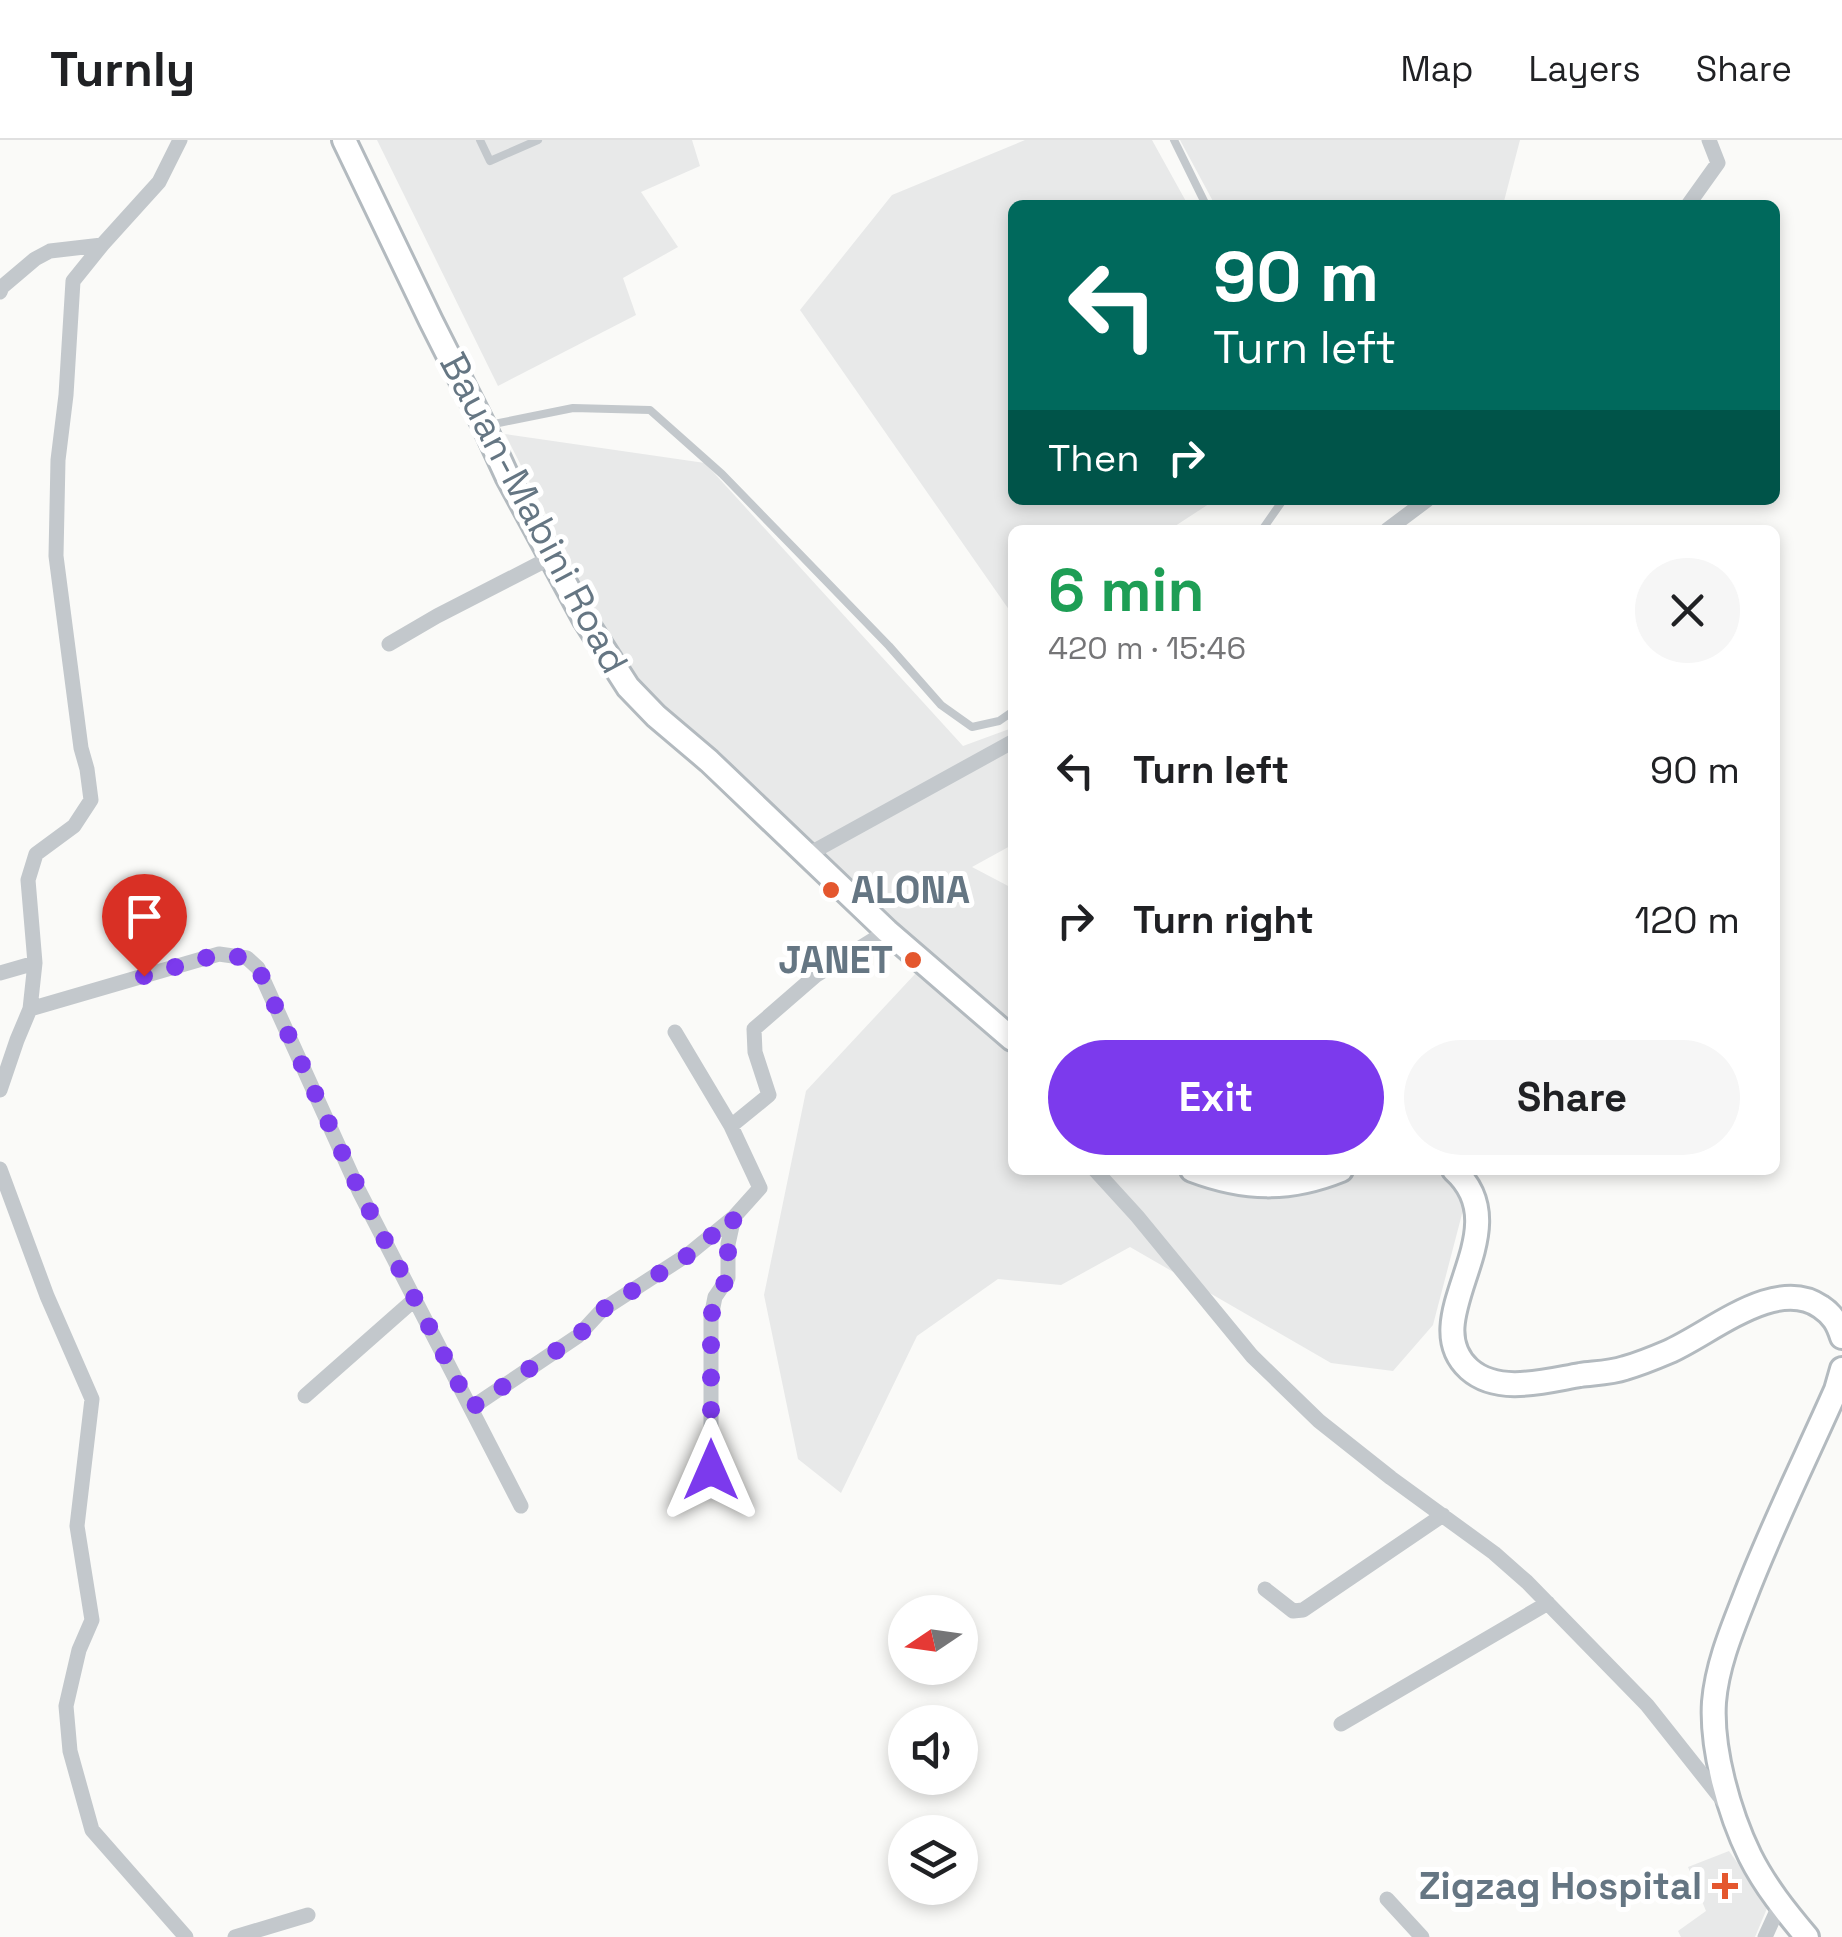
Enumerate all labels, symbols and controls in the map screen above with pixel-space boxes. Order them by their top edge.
text: Turnly [50,39,195,100]
text: Map [1400,47,1473,91]
text: Layers [1528,47,1641,91]
text: Share [1696,47,1792,91]
text: 90 m [1213,232,1379,321]
icon: left [1048,240,1178,370]
text: Turn left [1213,319,1396,376]
street label: Bauan-Mabini Road [429,344,639,682]
icon: right [1159,430,1214,485]
text: Then [1048,434,1139,482]
text: 6 min [1048,552,1204,629]
button: close [1635,558,1740,663]
text: 420 m · 15:46 [1048,628,1246,668]
icon: left [1048,743,1103,798]
text: Turn left [1133,746,1289,794]
text: 90 m [1650,746,1740,794]
place label: ALONA [851,866,970,914]
pin [102,874,187,977]
marker: ALONA [820,879,842,901]
icon: arrive [117,889,172,944]
icon: right [1048,893,1103,948]
text: Turn right [1133,896,1314,944]
text: 120 m [1634,896,1740,944]
place label: JANET [778,936,893,984]
marker: JANET [902,949,924,971]
button: Exit [1048,1040,1384,1155]
button: Share [1404,1040,1740,1155]
position arrow [659,1418,763,1522]
north arrow [888,1595,978,1685]
map controls [888,1595,978,1905]
button: sound [888,1705,978,1795]
button: layers [888,1815,978,1905]
place label: Zigzag Hospital [1419,1862,1702,1910]
marker: Zigzag Hospital [1712,1873,1738,1899]

